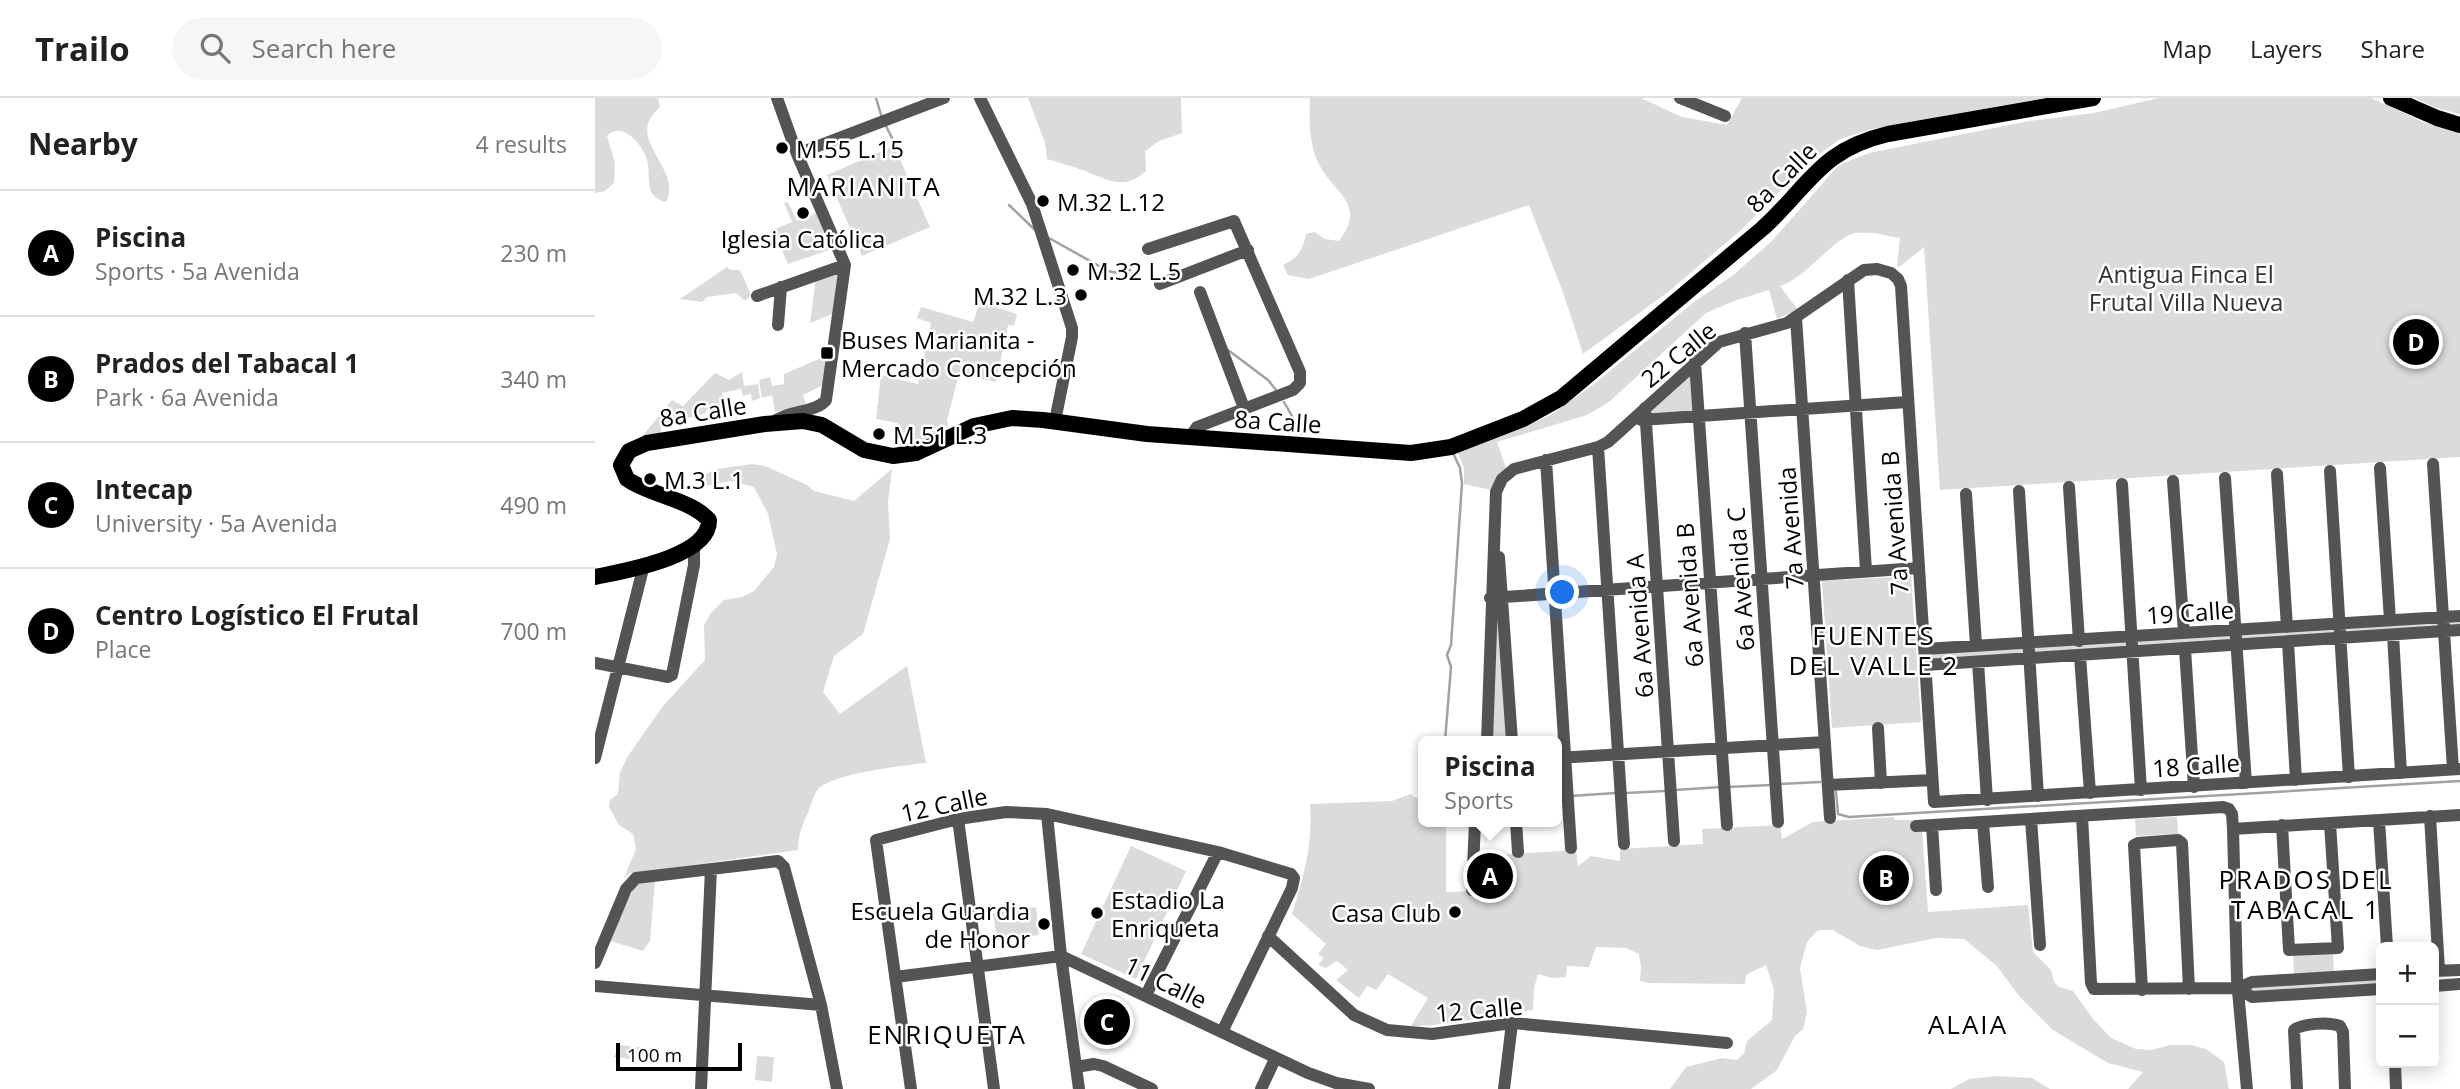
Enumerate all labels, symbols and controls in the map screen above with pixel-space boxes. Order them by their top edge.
search box [172,17,662,80]
text: Trailo [35,26,130,71]
icon: search [196,29,234,67]
text: Search here [252,30,396,66]
text: Map [2162,32,2212,65]
text: Layers [2250,32,2323,65]
text: Share [2361,32,2425,65]
text: Nearby [28,123,138,164]
text: 4 results [476,128,567,160]
place label: M.55 L.15 [796,132,904,165]
street label: 8a Calle [1738,134,1824,220]
marker: M.55 L.15 [774,140,790,156]
district label: MARIANITA [786,168,942,204]
place label: M.32 L.12 [1057,185,1165,218]
marker: M.32 L.12 [1035,193,1051,209]
marker: Iglesia Católica [795,205,811,221]
text: Piscina [95,219,186,255]
place label: Iglesia Católica [721,222,885,255]
text: A [43,237,59,269]
text: 230 m [500,237,567,269]
place label: M.32 L.5 [1087,254,1181,287]
text: Sports · 5a Avenida [95,255,300,287]
park label: Antigua Finca El Frutal Villa Nueva [2089,257,2283,318]
marker: M.32 L.5 [1065,262,1081,278]
place label: M.32 L.3 [973,279,1067,312]
marker: M.32 L.3 [1073,287,1089,303]
street label: 22 Calle [1634,314,1722,394]
pin: D [2393,316,2439,368]
place label: Buses Marianita - Mercado Concepción [841,323,1077,384]
text: Prados del Tabacal 1 [95,345,359,381]
marker: Buses Marianita - Mercado Concepción [819,345,835,361]
text: B [43,363,59,395]
text: 340 m [500,363,567,395]
text: Park · 6a Avenida [95,381,279,413]
street label: 8a Calle [657,388,749,434]
street label: 8a Calle [1233,401,1323,441]
place label: M.51 L.3 [893,418,987,451]
marker: M.51 L.3 [871,426,887,442]
street label: 7a Avenida B [1873,450,1915,596]
place label: M.3 L.1 [664,463,744,496]
street label: 7a Avenida [1769,466,1811,590]
text: Intecap [95,471,193,507]
marker: M.3 L.1 [642,471,658,487]
text: C [44,489,58,521]
text: 490 m [500,489,567,521]
street label: 6a Avenida C [1719,506,1761,652]
text: University · 5a Avenida [95,507,338,539]
street label: 6a Avenida B [1668,522,1710,668]
street label: 6a Avenida A [1617,552,1660,699]
your location [1545,575,1579,609]
street label: 19 Calle [2145,592,2235,632]
text: Centro Logístico El Frutal [95,597,419,633]
text: D [42,615,60,647]
text: 700 m [500,615,567,647]
district label: FUENTES DEL VALLE 2 [1789,617,1959,683]
text: Place [95,633,151,665]
popup [1418,736,1562,827]
street label: 18 Calle [2151,745,2241,785]
text: Piscina [1444,748,1536,784]
street label: 12 Calle [898,779,990,829]
text: Sports [1444,784,1513,816]
pin: A [1467,850,1513,902]
pin: B [1863,852,1909,904]
district label: PRADOS DEL TABACAL 1 [2218,861,2394,927]
place label: Estadio La Enriqueta [1111,883,1225,944]
place label: Escuela Guardia de Honor [851,894,1030,955]
place label: Casa Club [1331,896,1441,929]
marker: Casa Club [1447,904,1463,920]
marker: Estadio La Enriqueta [1089,905,1105,921]
marker: Escuela Guardia de Honor [1036,916,1052,932]
map controls [2376,942,2439,1068]
button: + [2376,942,2439,1005]
street label: 11 Calle [1119,948,1213,1016]
street label: 12 Calle [1434,989,1524,1029]
pin: C [1084,996,1130,1048]
button: − [2376,1005,2439,1068]
district label: ALAIA [1928,1006,2008,1042]
district label: ENRIQUETA [867,1016,1027,1052]
scale bar [616,1040,742,1072]
text: 100 m [627,1042,682,1068]

